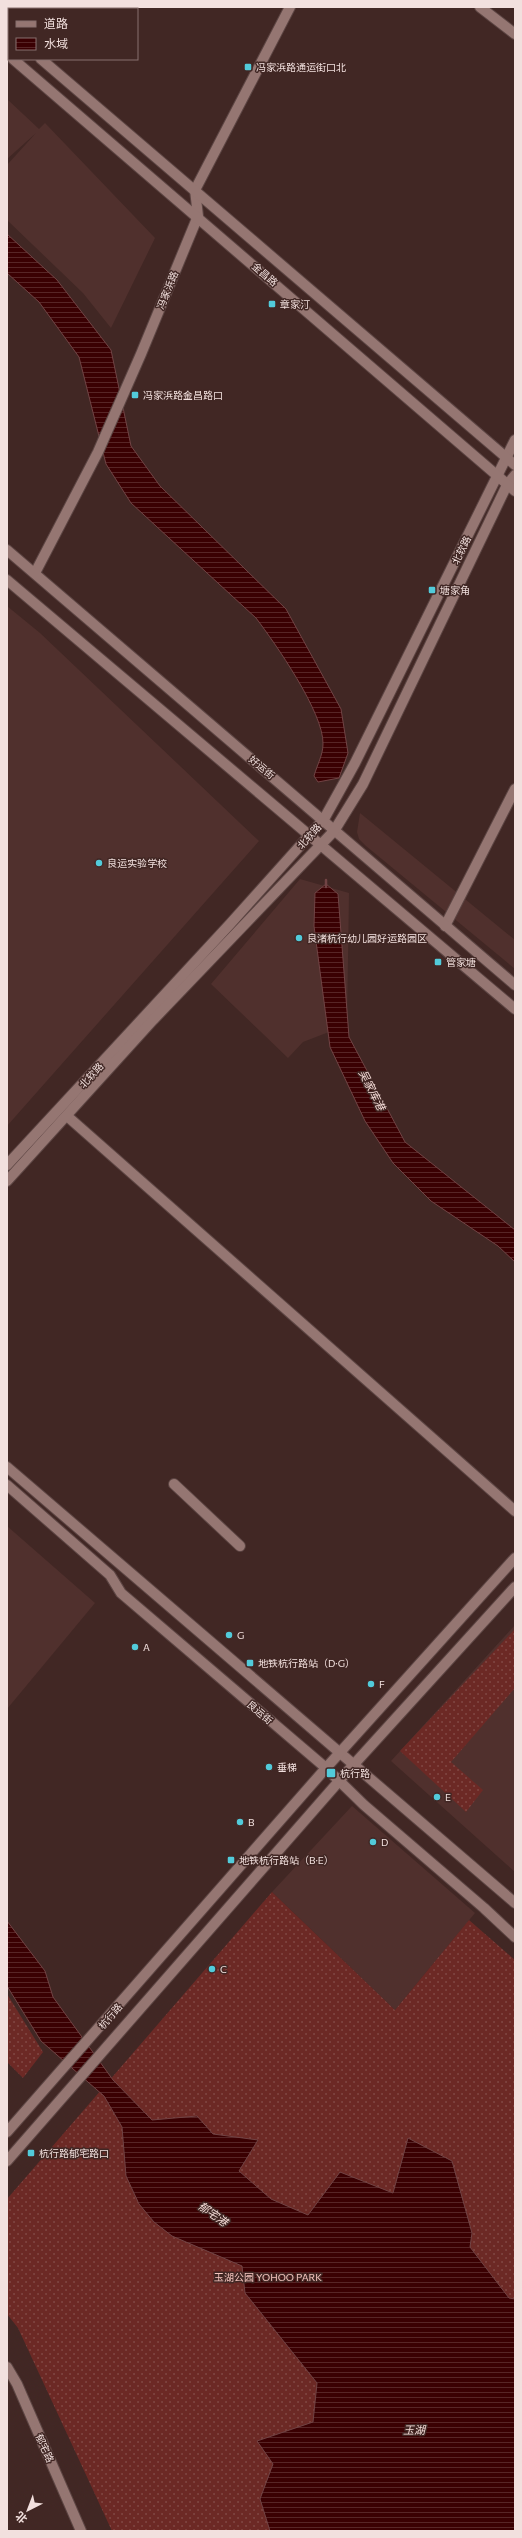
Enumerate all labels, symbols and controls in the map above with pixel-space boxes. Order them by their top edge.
legend [8,8,138,60]
text: 道路 [44,16,68,30]
text: 水域 [44,36,68,50]
place label: 冯家浜路通运街口北 [256,61,346,73]
marker: 冯家浜路通运街口北 [243,62,253,72]
street label: 金昌路 [250,260,280,288]
street label: 冯家浜路 [154,269,180,311]
place label: 章家汀 [280,298,310,310]
marker: 章家汀 [267,299,277,309]
place label: 冯家浜路金昌路口 [143,389,223,401]
marker: 冯家浜路金昌路口 [130,390,140,400]
street label: 北软路 [449,534,473,566]
place label: 塘家角 [440,584,470,596]
marker: 塘家角 [427,585,437,595]
street label: 好运街 [247,753,277,781]
street label: 北软路 [295,821,323,851]
place label: 良运实验学校 [107,857,167,869]
marker: 良运实验学校 [94,858,104,868]
place label: 良渚杭行幼儿园好运路园区 [307,932,427,944]
marker: 良渚杭行幼儿园好运路园区 [294,933,304,943]
place label: 管家塘 [446,956,476,968]
marker: 管家塘 [433,957,443,967]
street label: 北软路 [76,1060,106,1090]
water label: 吴家库港 [357,1067,389,1114]
place label: G [237,1629,244,1641]
marker: G [224,1630,234,1640]
place label: A [143,1641,150,1653]
marker: A [130,1642,140,1652]
place label: 地铁杭行路站（D·G） [258,1657,355,1669]
marker: 地铁杭行路站（D·G） [245,1658,255,1668]
place label: F [379,1678,385,1690]
marker: F [366,1679,376,1689]
street label: 良运街 [245,1698,275,1726]
place label: 垂梯 [277,1761,297,1773]
marker: 垂梯 [264,1762,274,1772]
marker: 杭行路 [325,1767,337,1779]
place label: 杭行路 [340,1767,370,1779]
place label: E [445,1791,451,1803]
marker: E [432,1792,442,1802]
place label: B [248,1816,255,1828]
marker: B [235,1817,245,1827]
place label: D [381,1836,388,1848]
marker: D [368,1837,378,1847]
place label: 地铁杭行路站（B·E） [239,1854,334,1866]
marker: 地铁杭行路站（B·E） [226,1855,236,1865]
place label: C [220,1963,227,1975]
marker: C [207,1964,217,1974]
street label: 杭行路 [96,2001,124,2031]
place label: 杭行路郁宅路口 [39,2147,109,2159]
marker: 杭行路郁宅路口 [26,2148,36,2158]
water label: 郁宅港 [196,2199,232,2230]
park label: 玉湖公园 YOHOO PARK [214,2271,322,2283]
water label: 玉湖 [403,2423,427,2436]
street label: 郁宅路 [33,2432,57,2464]
north arrow [8,2490,48,2530]
text: 北 [13,2509,29,2526]

